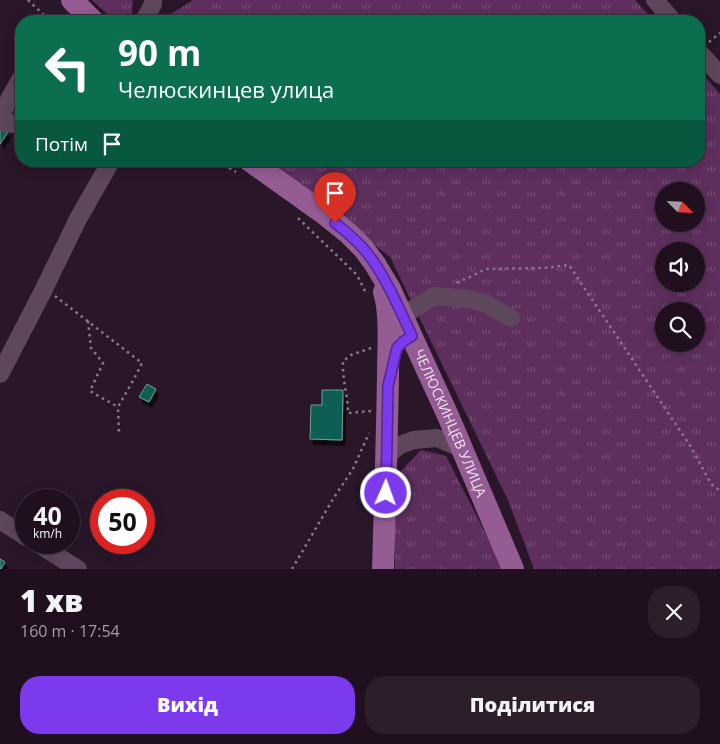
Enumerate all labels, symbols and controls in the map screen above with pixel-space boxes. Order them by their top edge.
text: 90 m [118,29,201,76]
icon: left [35,35,100,100]
text: Челюскинцев улица [118,74,334,104]
icon: arrive [98,130,126,158]
text: Потім [35,131,88,157]
pin [314,172,356,223]
icon: arrive [321,179,349,207]
north arrow [655,182,705,232]
map controls [655,182,705,352]
button: sound [655,242,705,292]
button: search [655,302,705,352]
street label: ЧЕЛЮСКИНЦЕВ УЛИЦА [410,346,491,500]
position arrow [359,466,411,518]
speed limit sign: 50 [90,489,155,554]
text: 40 [33,498,62,532]
text: km/h [33,525,62,542]
text: 1 хв [20,580,83,621]
button: close [648,586,700,638]
text: 160 m · 17:54 [20,620,120,642]
button: Вихід [20,676,355,734]
button: Поділитися [365,676,700,734]

